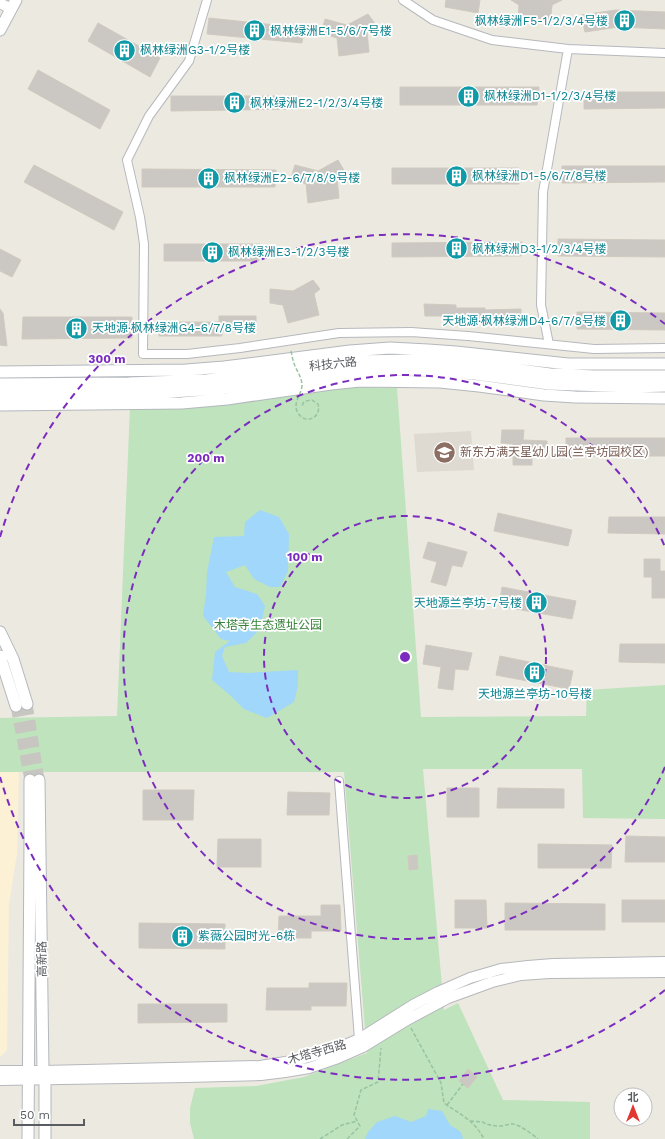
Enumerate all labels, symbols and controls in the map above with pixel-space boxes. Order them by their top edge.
building icon: 枫林绿洲F5-1/2/3/4号楼 [611,8,637,34]
place label: 枫林绿洲F5-1/2/3/4号楼 [475,14,608,28]
building icon: 枫林绿洲E1-5/6/7号楼 [242,18,268,44]
place label: 枫林绿洲E1-5/6/7号楼 [270,24,392,38]
building icon: 枫林绿洲G3-1/2号楼 [111,37,137,63]
place label: 枫林绿洲G3-1/2号楼 [140,43,250,57]
building icon: 枫林绿洲D1-1/2/3/4号楼 [456,83,482,109]
place label: 枫林绿洲D1-1/2/3/4号楼 [484,89,616,103]
building icon: 枫林绿洲E2-1/2/3/4号楼 [222,90,248,116]
place label: 枫林绿洲E2-1/2/3/4号楼 [250,96,383,110]
building icon: 枫林绿洲D1-5/6/7/8号楼 [443,163,469,189]
building icon: 枫林绿洲E2-6/7/8/9号楼 [196,165,222,191]
place label: 枫林绿洲D1-5/6/7/8号楼 [472,169,607,183]
place label: 枫林绿洲E2-6/7/8/9号楼 [224,171,360,185]
building icon: 枫林绿洲D3-1/2/3/4号楼 [444,236,470,262]
building icon: 枫林绿洲E3-1/2/3号楼 [199,239,225,265]
place label: 枫林绿洲D3-1/2/3/4号楼 [472,242,607,256]
place label: 枫林绿洲E3-1/2/3号楼 [228,245,349,259]
building icon: 天地源·枫林绿洲D4-6/7/8号楼 [608,308,634,334]
place label: 天地源·枫林绿洲D4-6/7/8号楼 [442,314,606,328]
building icon: 天地源·枫林绿洲G4-6/7/8号楼 [64,315,90,341]
place label: 天地源·枫林绿洲G4-6/7/8号楼 [92,321,256,335]
text: 300 m [88,352,126,366]
street label: 科技六路 [308,355,358,373]
school or university icon: 新东方满天星幼儿园(兰亭坊园校区) [431,439,457,465]
place label: 新东方满天星幼儿园(兰亭坊园校区) [460,445,648,459]
text: 200 m [187,451,225,465]
text: 100 m [287,550,323,564]
building icon: 天地源兰亭坊-7号楼 [524,590,550,616]
place label: 天地源兰亭坊-7号楼 [414,596,522,610]
park label: 木塔寺生态遗址公园 [214,618,322,632]
centre of rings [398,650,412,664]
building icon: 天地源兰亭坊-10号楼 [522,660,548,686]
place label: 天地源兰亭坊-10号楼 [478,687,592,701]
building icon: 紫薇公园时光-6栋 [169,923,195,949]
place label: 紫薇公园时光-6栋 [198,929,295,943]
street label: 高新路 [35,941,49,977]
street label: 木塔寺西路 [286,1037,348,1067]
north arrow [613,1087,653,1127]
text: 北 [628,1091,639,1104]
scale bar [14,1101,84,1127]
text: 50 m [20,1108,50,1122]

